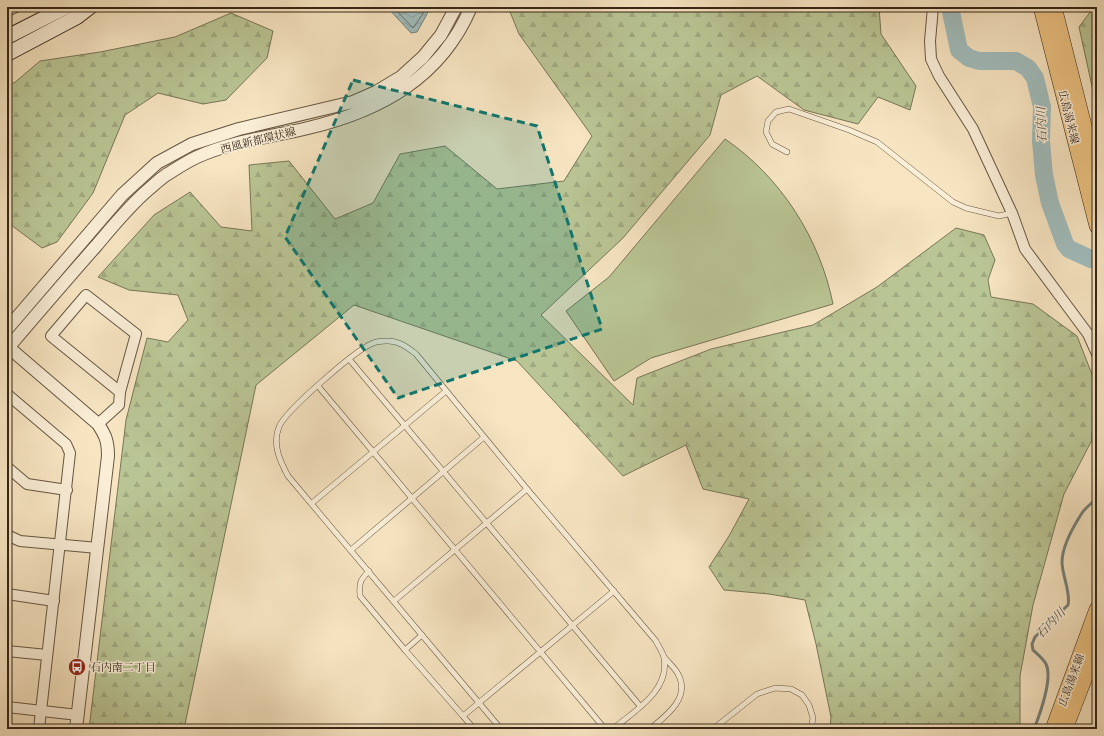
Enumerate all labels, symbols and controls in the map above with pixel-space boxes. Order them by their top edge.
street label: 広島湯来線 [1056,89,1082,145]
water label: 石内川 [1033,105,1049,143]
street label: 西風新都環状線 [219,124,297,156]
water label: 石内川 [1032,603,1069,641]
street label: 広島湯来線 [1055,652,1087,708]
bus stop icon: 石内南二丁目 [67,657,87,677]
place label: 石内南二丁目 [90,660,156,674]

